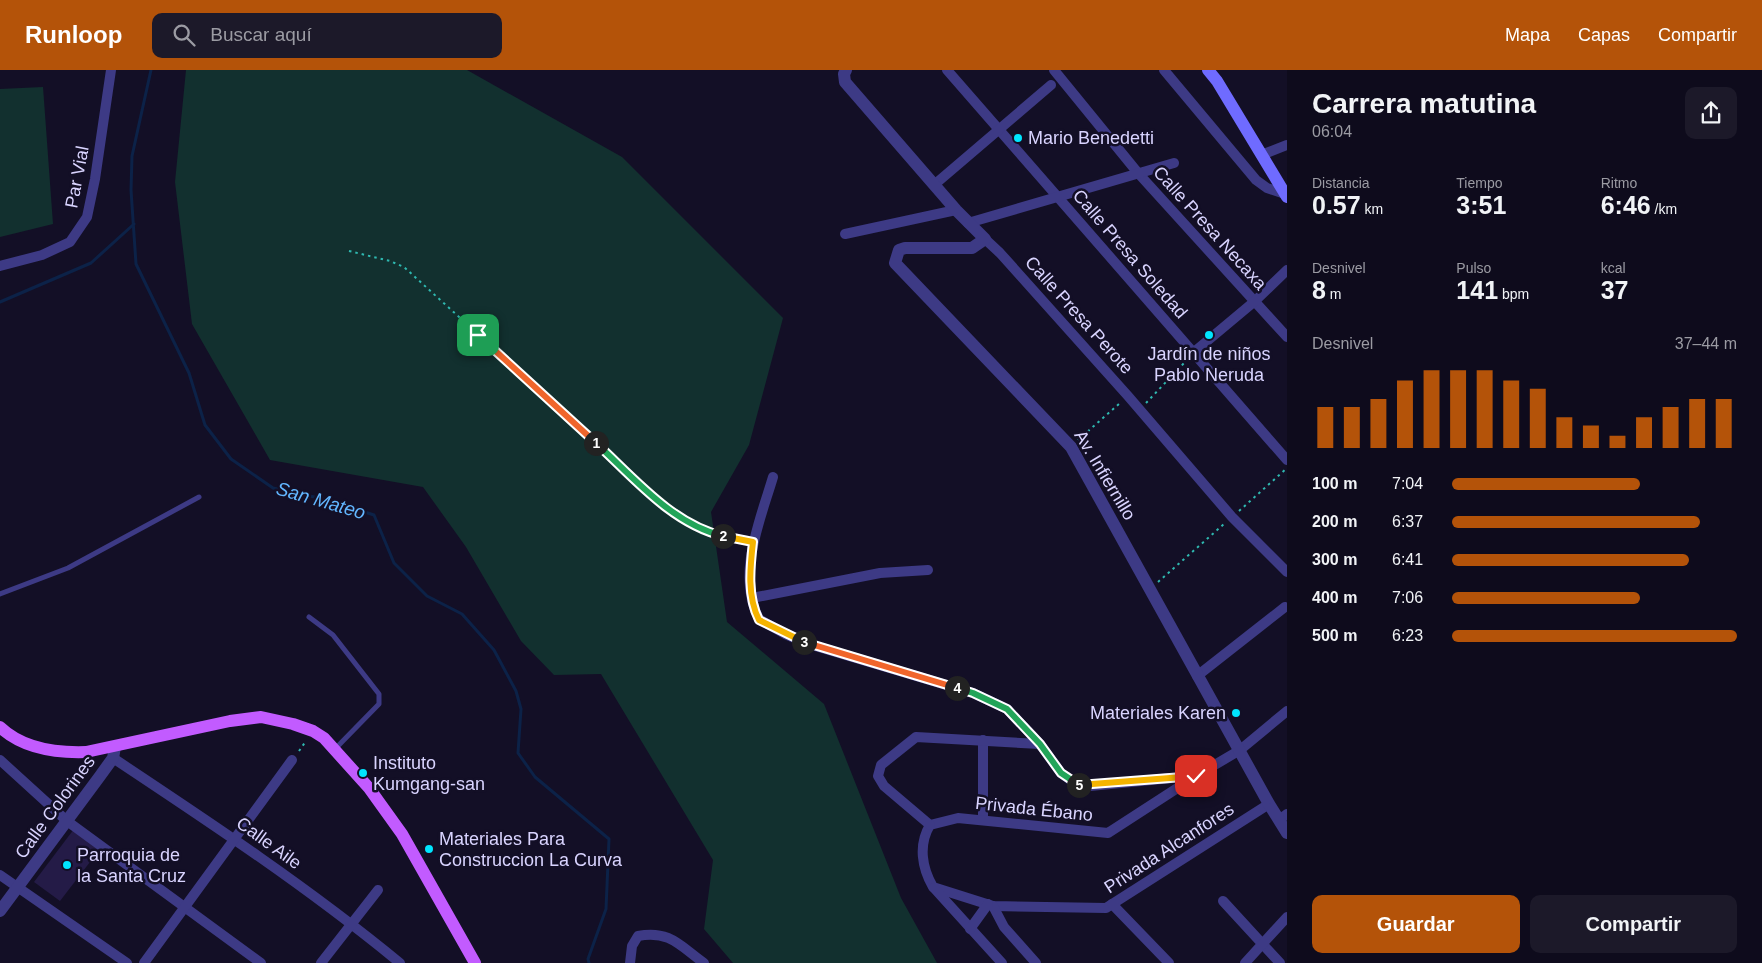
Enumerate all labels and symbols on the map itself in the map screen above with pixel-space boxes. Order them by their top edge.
place label: Mario Benedetti [1028,128,1154,148]
marker: Mario Benedetti [1012,132,1024,144]
street label: Par Vial [61,144,93,210]
street label: Calle Presa Necaxa [1149,162,1271,295]
street label: Calle Presa Soledad [1069,186,1191,322]
street label: Calle Presa Perote [1021,252,1137,378]
pin [457,314,499,356]
marker: Jardín de niños Pablo Neruda [1203,329,1215,341]
place label: Jardín de niños Pablo Neruda [1147,344,1271,385]
street label: Av. Infiernillo [1070,426,1140,524]
pin: 1 [584,430,608,456]
water label: San Mateo [274,478,368,523]
pin: 2 [710,524,736,548]
pin: 3 [792,630,816,654]
pin: 4 [944,676,970,700]
place label: Materiales Karen [1090,703,1226,723]
marker: Materiales Karen [1230,707,1242,719]
street label: Calle Colorines [11,752,99,862]
place label: Instituto Kumgang-san [373,753,485,794]
pin [1175,755,1217,797]
marker: Instituto Kumgang-san [357,767,369,779]
pin: 5 [1066,772,1092,798]
street label: Privada Ébano [974,793,1094,825]
street label: Privada Alcanfores [1101,799,1237,897]
street label: Calle Aile [233,813,305,873]
place label: Materiales Para Construccion La Curva [439,829,623,870]
marker: Materiales Para Construccion La Curva [423,843,435,855]
place label: Parroquia de la Santa Cruz [77,845,186,886]
marker: Parroquia de la Santa Cruz [61,859,73,871]

